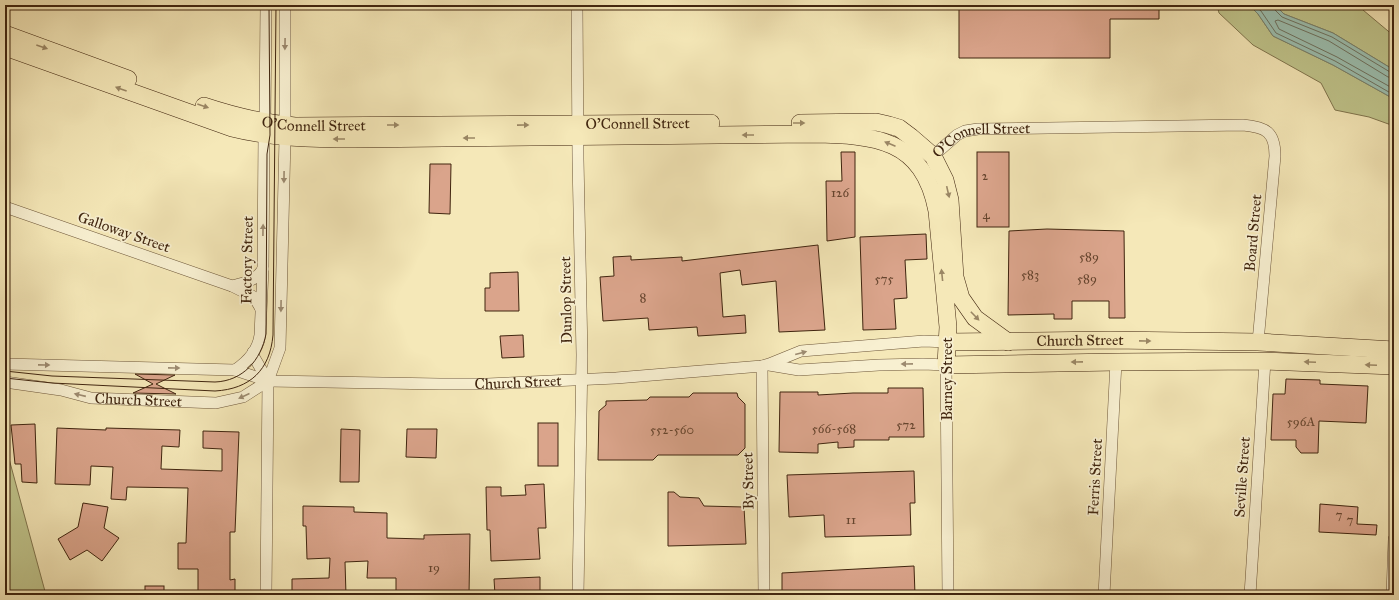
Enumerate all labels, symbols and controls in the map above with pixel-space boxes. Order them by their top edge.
one-way arrow [282,38,288,51]
one-way arrow [36,44,48,50]
one-way arrow [114,85,126,91]
one-way arrow [198,103,210,109]
street label: O'Connell Street [260,112,367,135]
street label: O'Connell Street [585,114,691,133]
street label: O'Connell Street [928,119,1031,162]
one-way arrow [793,120,806,126]
one-way arrow [387,122,400,128]
one-way arrow [517,122,530,128]
one-way arrow [741,132,754,138]
one-way arrow [462,135,475,141]
one-way arrow [332,136,345,142]
one-way arrow [884,141,896,147]
house number: 2 [982,168,989,184]
one-way arrow [281,171,287,184]
house number: 126 [831,185,849,201]
one-way arrow [945,186,951,198]
street label: Board Street [1241,193,1265,272]
house number: 4 [982,207,990,223]
street label: Galloway Street [75,208,173,256]
street label: Factory Street [237,215,257,304]
one-way arrow [260,223,266,236]
house number: 589 [1079,249,1099,265]
street label: Dunlop Street [556,255,576,344]
house number: 583 [1021,267,1039,283]
one-way arrow [939,269,946,281]
house number: 575 [874,271,894,287]
house number: 589 [1077,271,1097,287]
house number: 8 [640,290,647,306]
one-way arrow [278,300,284,313]
one-way arrow [970,311,980,321]
street label: Church Street [1036,331,1124,350]
street label: Barney Street [938,336,956,421]
one-way arrow [1139,338,1152,344]
one-way arrow [794,349,807,355]
one-way arrow [1070,359,1083,365]
one-way arrow [1304,359,1316,366]
one-way arrow [900,361,913,367]
one-way arrow [38,362,51,368]
one-way arrow [1364,362,1377,368]
one-way arrow [168,365,181,371]
street label: Church Street [474,372,563,393]
street label: Church Street [94,389,183,411]
one-way arrow [74,391,86,397]
one-way arrow [238,393,249,399]
house number: 596A [1287,414,1315,430]
house number: 572 [896,417,916,433]
house number: 566-568 [812,421,856,437]
house number: 552-560 [650,422,694,438]
street label: Seville Street [1230,435,1254,518]
street label: Ferris Street [1084,437,1106,516]
street label: By Street [738,451,757,510]
house number: 7 [1336,507,1343,523]
house number: 11 [846,512,856,528]
house number: 7 [1347,512,1354,528]
house number: 19 [428,560,440,576]

